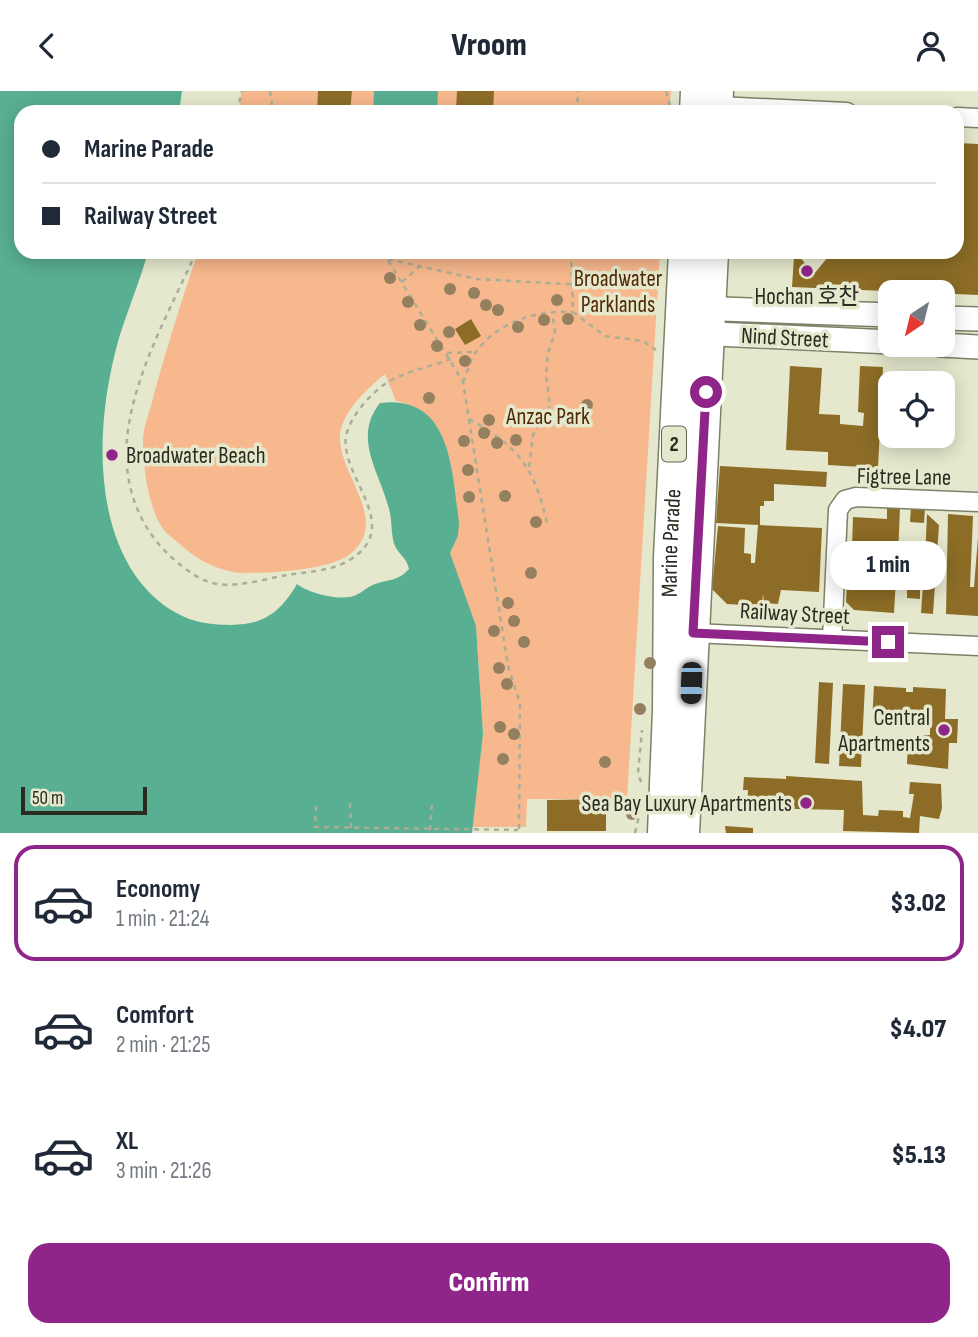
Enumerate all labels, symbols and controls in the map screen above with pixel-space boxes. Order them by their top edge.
text: Vroom [451,26,527,65]
icon: back [28,27,66,65]
icon: person [912,27,950,65]
text: Marine Parade [84,134,214,165]
text: Railway Street [84,201,217,232]
marker: Hochan 호찬 [799,263,815,279]
park label: Broadwater Parklands [574,265,663,319]
north arrow [878,280,956,357]
map controls [878,280,955,448]
place label: Hochan 호찬 [755,283,859,311]
street label: Nind Street [740,322,829,354]
button: locate [878,371,955,448]
route start [690,376,722,408]
park label: Anzac Park [505,403,590,431]
road number: 2 [662,427,686,461]
place label: Broadwater Beach [126,442,266,470]
marker: Broadwater Beach [104,447,120,463]
street label: Figtree Lane [857,462,951,492]
street label: Marine Parade [656,488,687,597]
callout: 1 min [830,540,946,589]
text: 1 min [866,551,910,579]
street label: Railway Street [739,597,851,631]
route end [872,626,904,658]
car [680,662,703,704]
place label: Central Apartments [837,704,930,758]
marker: Central Apartments [936,722,952,738]
scale bar [21,784,147,816]
text: 50 m [32,787,63,810]
place label: Sea Bay Luxury Apartments [582,790,792,818]
marker: Sea Bay Luxury Apartments [798,795,814,811]
icon: car [32,872,95,935]
text: Economy [116,874,200,905]
text: $3.02 [890,888,946,919]
text: 1 min · 21:24 [116,905,209,933]
icon: car [32,998,95,1061]
text: Comfort [116,1000,194,1031]
text: $4.07 [890,1014,946,1045]
text: 2 min · 21:25 [116,1031,211,1059]
icon: car [32,1124,95,1187]
text: XL [116,1126,138,1157]
text: $5.13 [892,1140,946,1171]
text: 3 min · 21:26 [116,1157,212,1185]
button: Confirm [28,1243,950,1323]

